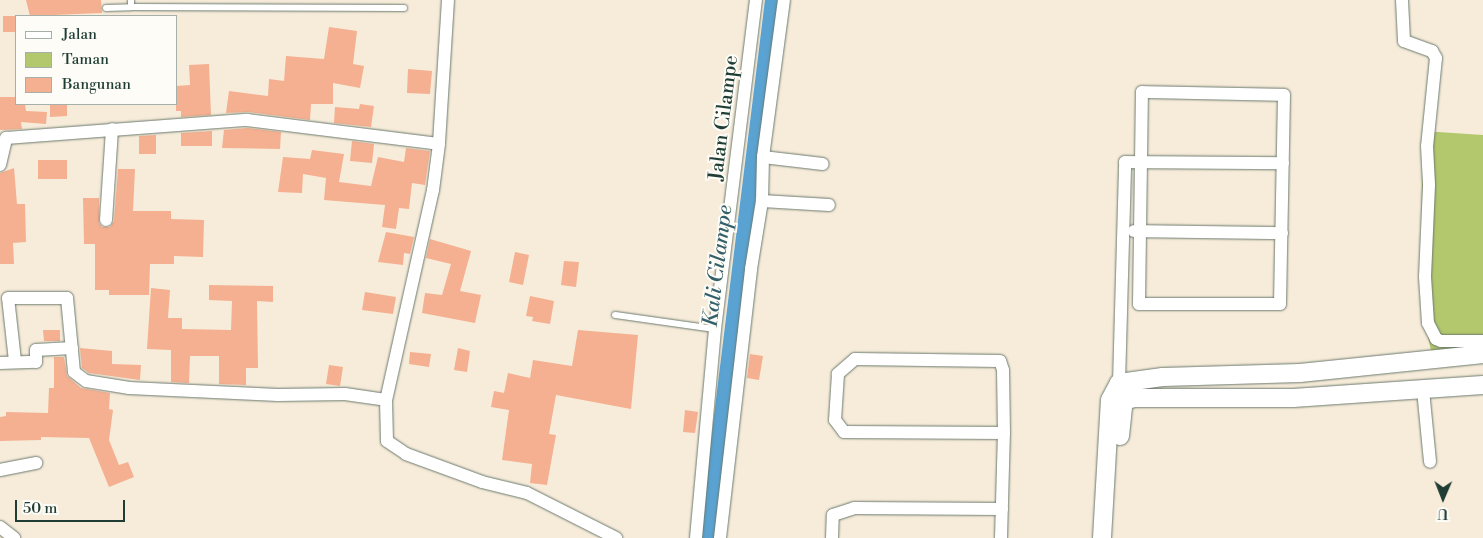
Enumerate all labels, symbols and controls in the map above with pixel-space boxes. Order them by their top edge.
legend [15,15,178,105]
text: Jalan [62,25,97,44]
text: Taman [62,50,109,69]
street label: Jalan Cilampe [704,54,744,182]
text: Bangunan [62,75,131,94]
water label: Kali Cilampe [698,203,738,329]
north arrow [1418,473,1468,523]
scale bar [18,490,128,522]
text: 50 m [23,499,57,518]
text: U [1437,504,1448,522]

